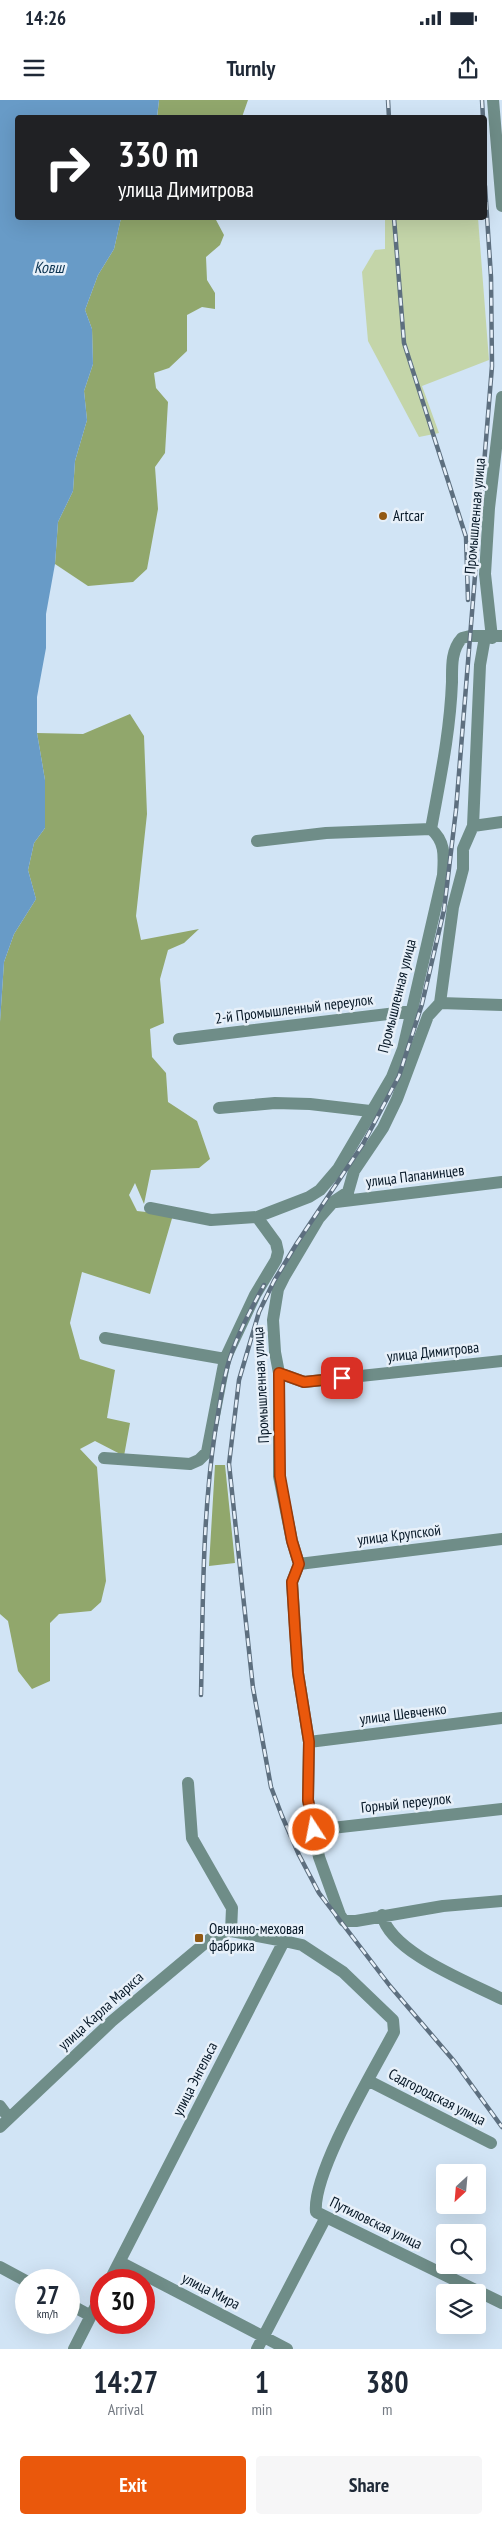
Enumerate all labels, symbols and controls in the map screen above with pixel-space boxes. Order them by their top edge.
text: 14:26 [25,6,66,30]
icon: menu [20,54,48,82]
text: Turnly [227,54,275,82]
icon: share [454,54,482,82]
text: 330 m [118,131,199,177]
icon: right [35,135,100,200]
text: улица Димитрова [118,175,254,203]
water label: Ковш [34,257,65,277]
street label: Промышленная улица [460,457,489,575]
place label: Artcar [393,506,425,525]
marker: Artcar [377,510,389,522]
street label: Промышленная улица [373,937,420,1055]
street label: 2-й Промышленный переулок [214,989,374,1028]
street label: улица Папанинцев [365,1160,465,1191]
street label: Промышленная улица [248,1326,273,1444]
street label: улица Димитрова [386,1337,480,1366]
pin [321,1357,363,1399]
icon: arrive [328,1364,356,1392]
street label: улица Крупской [356,1520,442,1549]
street label: улица Шевченко [358,1699,448,1728]
street label: Горный переулок [360,1788,452,1817]
position arrow [287,1803,339,1855]
place label: Овчинно-меховая фабрика [209,1919,304,1955]
marker: Овчинно-меховая фабрика [193,1932,205,1944]
street label: улица Карла Маркса [54,1967,147,2054]
street label: улица Энгельса [168,2039,221,2119]
street label: Садгородская улица [385,2064,489,2129]
north arrow [436,2164,486,2214]
map controls [436,2164,486,2334]
street label: Путиловская улица [327,2192,426,2253]
button: search [436,2224,486,2274]
street label: улица Мира [179,2268,243,2313]
speed limit sign: 30 [90,2269,155,2334]
text: 27 [36,2279,59,2311]
button: layers [436,2284,486,2334]
text: km/h [37,2306,58,2321]
text: 14:27 [93,2362,158,2401]
text: 1 [255,2362,269,2401]
text: 380 [366,2362,409,2401]
text: Arrival [108,2399,144,2419]
text: min [251,2399,272,2419]
text: m [382,2399,392,2419]
button: Exit [20,2456,246,2514]
button: Share [256,2456,482,2514]

